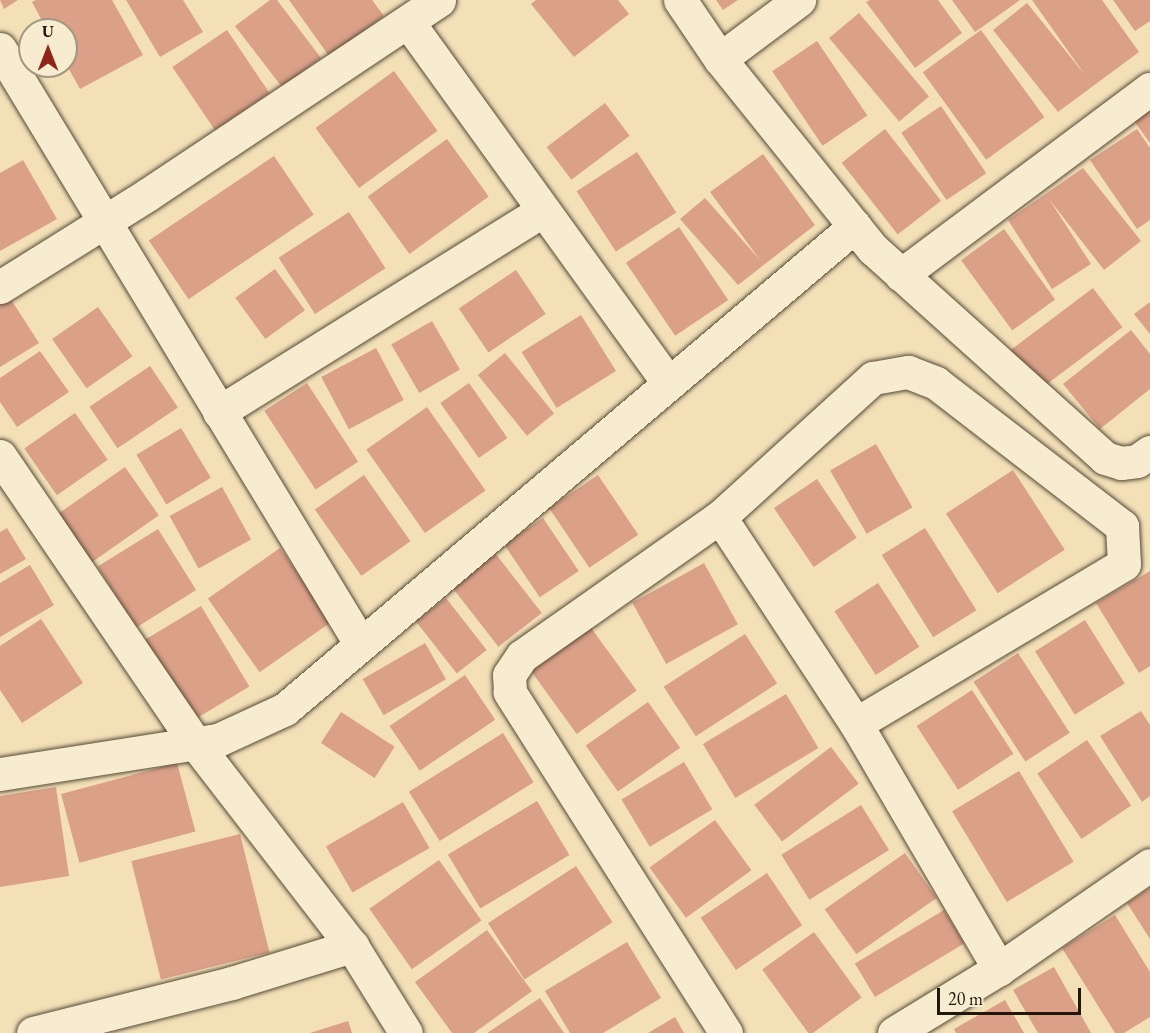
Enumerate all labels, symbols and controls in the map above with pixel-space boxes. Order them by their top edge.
north arrow [18,18,78,78]
text: U [42,21,54,42]
scale bar [940,976,1084,1014]
text: 20 m [948,987,983,1010]

